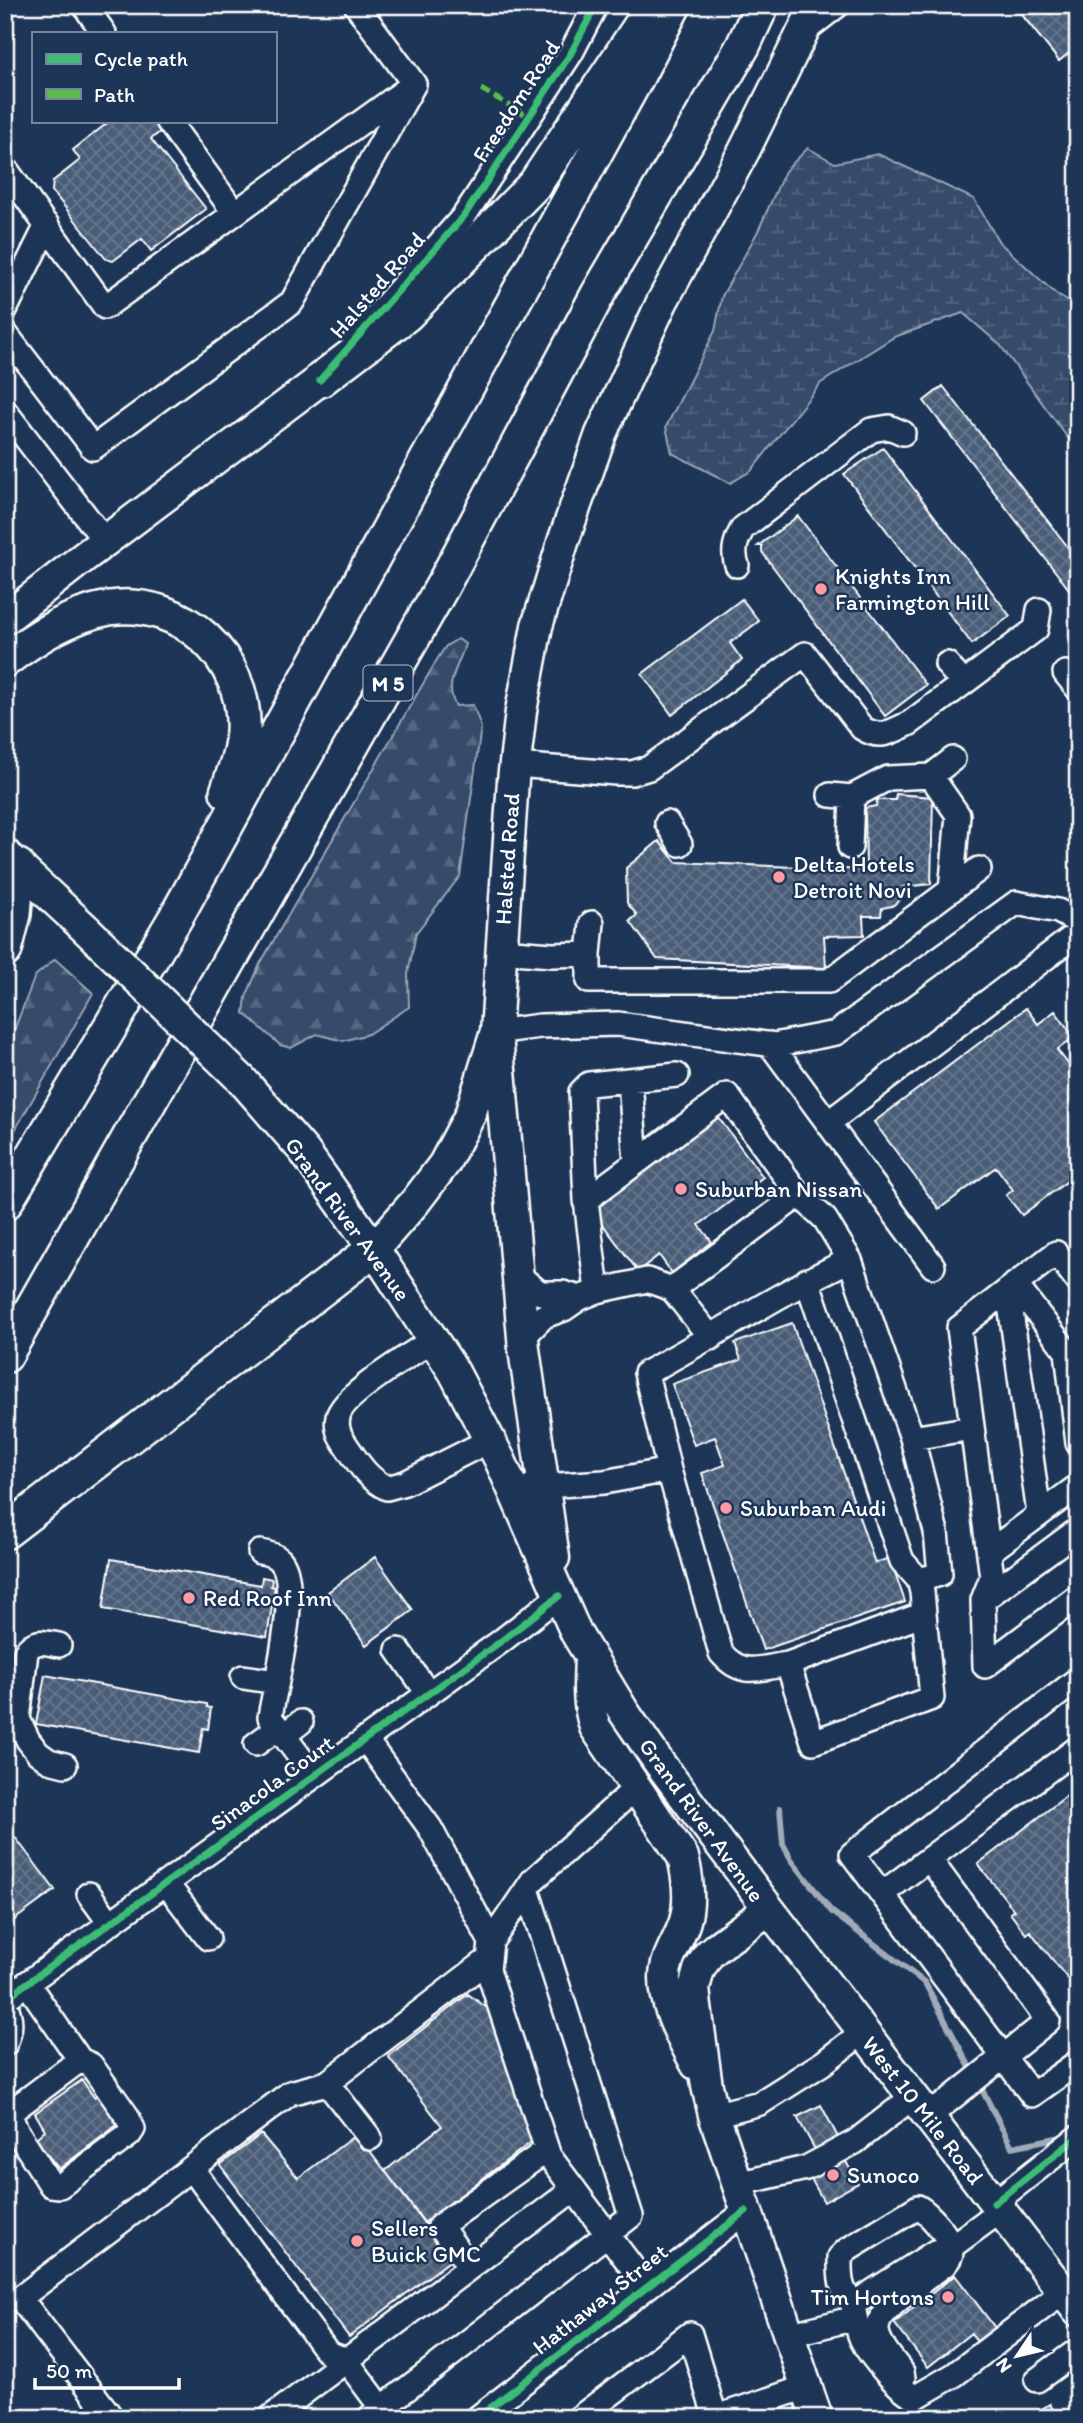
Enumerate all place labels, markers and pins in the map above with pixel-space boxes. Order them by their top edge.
place label: Knights Inn Farmington Hill [835,562,990,616]
marker: Knights Inn Farmington Hill [813,581,829,597]
place label: Delta Hotels Detroit Novi [793,850,915,904]
marker: Delta Hotels Detroit Novi [771,869,787,885]
place label: Suburban Nissan [695,1175,862,1203]
marker: Suburban Nissan [673,1181,689,1197]
place label: Suburban Audi [740,1494,886,1522]
marker: Suburban Audi [718,1500,734,1516]
place label: Red Roof Inn [203,1584,332,1612]
marker: Red Roof Inn [181,1590,197,1606]
place label: Sunoco [847,2161,919,2189]
marker: Sunoco [825,2167,841,2183]
place label: Sellers Buick GMC [371,2214,481,2268]
marker: Sellers Buick GMC [349,2233,365,2249]
place label: Tim Hortons [811,2283,934,2311]
marker: Tim Hortons [940,2289,956,2305]

